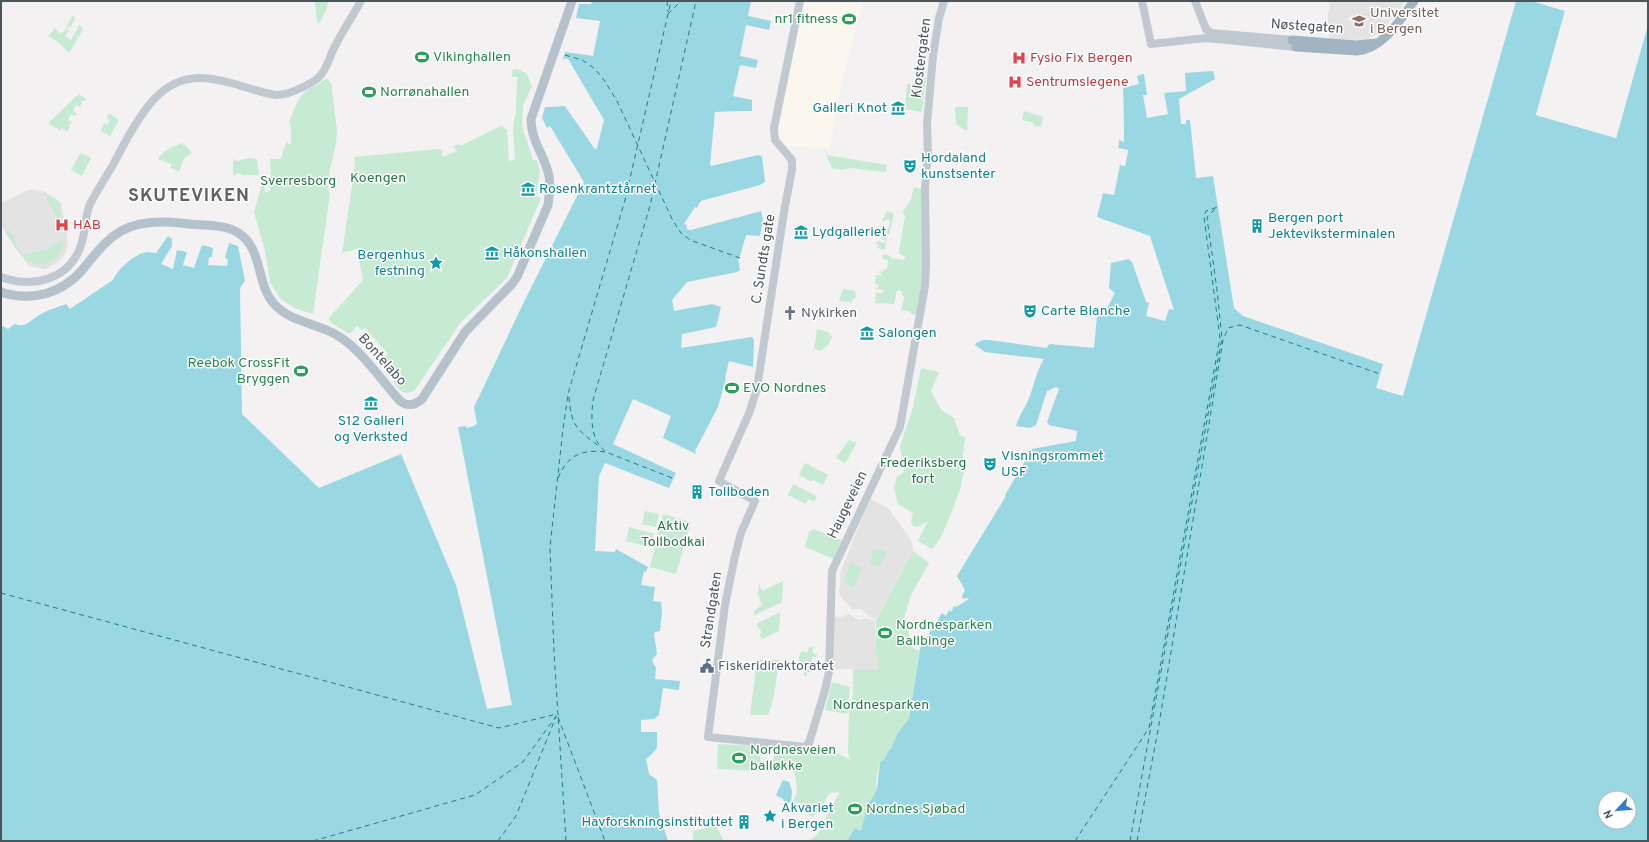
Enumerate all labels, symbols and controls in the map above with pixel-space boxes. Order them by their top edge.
place label: Universitet i Bergen [1370,5,1439,38]
place label: nr1 fitness [774,11,838,28]
sports icon: nr1 fitness [841,11,857,27]
school or university icon: Universitet i Bergen [1351,13,1367,29]
street label: Nøstegaten [1270,16,1344,38]
street label: Klostergaten [909,17,935,99]
sports icon: Vikinghallen [414,49,430,65]
place label: Vikinghallen [433,49,511,66]
hospital icon: Fysio Fix Bergen [1011,50,1027,66]
place label: Fysio Fix Bergen [1030,50,1133,67]
hospital icon: Sentrumslegene [1007,74,1023,90]
place label: Sentrumslegene [1026,74,1128,91]
sports icon: Norrønahallen [361,84,377,100]
place label: Norrønahallen [380,84,469,101]
place label: Galleri Knot [812,100,887,117]
museum icon: Galleri Knot [890,100,906,116]
place label: Hordaland kunstsenter [921,150,996,183]
theatre icon: Hordaland kunstsenter [902,158,918,174]
park label: Koengen [350,170,406,187]
park label: Sverresborg [260,173,336,190]
museum icon: Rosenkrantztårnet [520,181,536,197]
place label: Rosenkrantztårnet [539,181,656,198]
district label: SKUTEVIKEN [128,185,250,208]
place label: Bergen port Jekteviksterminalen [1268,210,1395,243]
street label: C. Sundts gate [749,213,779,305]
hospital icon: HAB [54,217,70,233]
place label: HAB [73,217,101,234]
building icon: Bergen port Jekteviksterminalen [1249,218,1265,234]
museum icon: Lydgalleriet [793,224,809,240]
place label: Lydgalleriet [812,224,886,241]
museum icon: Håkonshallen [484,245,500,261]
place label: Håkonshallen [503,245,587,262]
place label: Bergenhus festning [357,247,425,280]
place icon: Bergenhus festning [428,255,444,271]
theatre icon: Carte Blanche [1022,303,1038,319]
place label: Carte Blanche [1041,303,1130,320]
church icon: Nykirken [782,305,798,321]
place label: Nykirken [801,305,857,322]
museum icon: Salongen [859,325,875,341]
place label: Salongen [878,325,937,342]
street label: Bontelabo [354,330,410,390]
place label: Reebok CrossFit Bryggen [187,355,290,388]
sports icon: Reebok CrossFit Bryggen [293,363,309,379]
sports icon: EVO Nordnes [724,380,740,396]
place label: EVO Nordnes [743,380,826,397]
museum icon: S12 Galleri og Verksted [363,395,379,411]
place label: S12 Galleri og Verksted [334,413,408,446]
place label: Visningsrommet USF [1001,448,1104,481]
park label: Frederiksberg fort [880,455,966,488]
theatre icon: Visningsrommet USF [982,456,998,472]
street label: Haugeveien [824,468,872,542]
building icon: Tollboden [689,484,705,500]
place label: Tollboden [708,484,770,501]
park label: Aktiv Tollbodkai [641,518,705,551]
street label: Strandgaten [698,570,726,650]
place label: Nordnesparken Ballbinge [896,617,992,650]
sports icon: Nordnesparken Ballbinge [877,625,893,641]
public building icon: Fiskeridirektoratet [699,658,715,674]
place label: Fiskeridirektoratet [718,658,834,675]
park label: Nordnesparken [833,697,929,714]
place label: Nordnesveien balløkke [750,742,836,775]
sports icon: Nordnesveien balløkke [731,750,747,766]
north arrow [1597,790,1637,830]
place label: Akvariet i Bergen [781,800,834,833]
sports icon: Nordnes Sjøbad [847,801,863,817]
place label: Nordnes Sjøbad [866,801,965,818]
text: N [1601,807,1617,821]
place icon: Akvariet i Bergen [762,808,778,824]
place label: Havforskningsinstituttet [582,814,733,831]
building icon: Havforskningsinstituttet [736,814,752,830]

